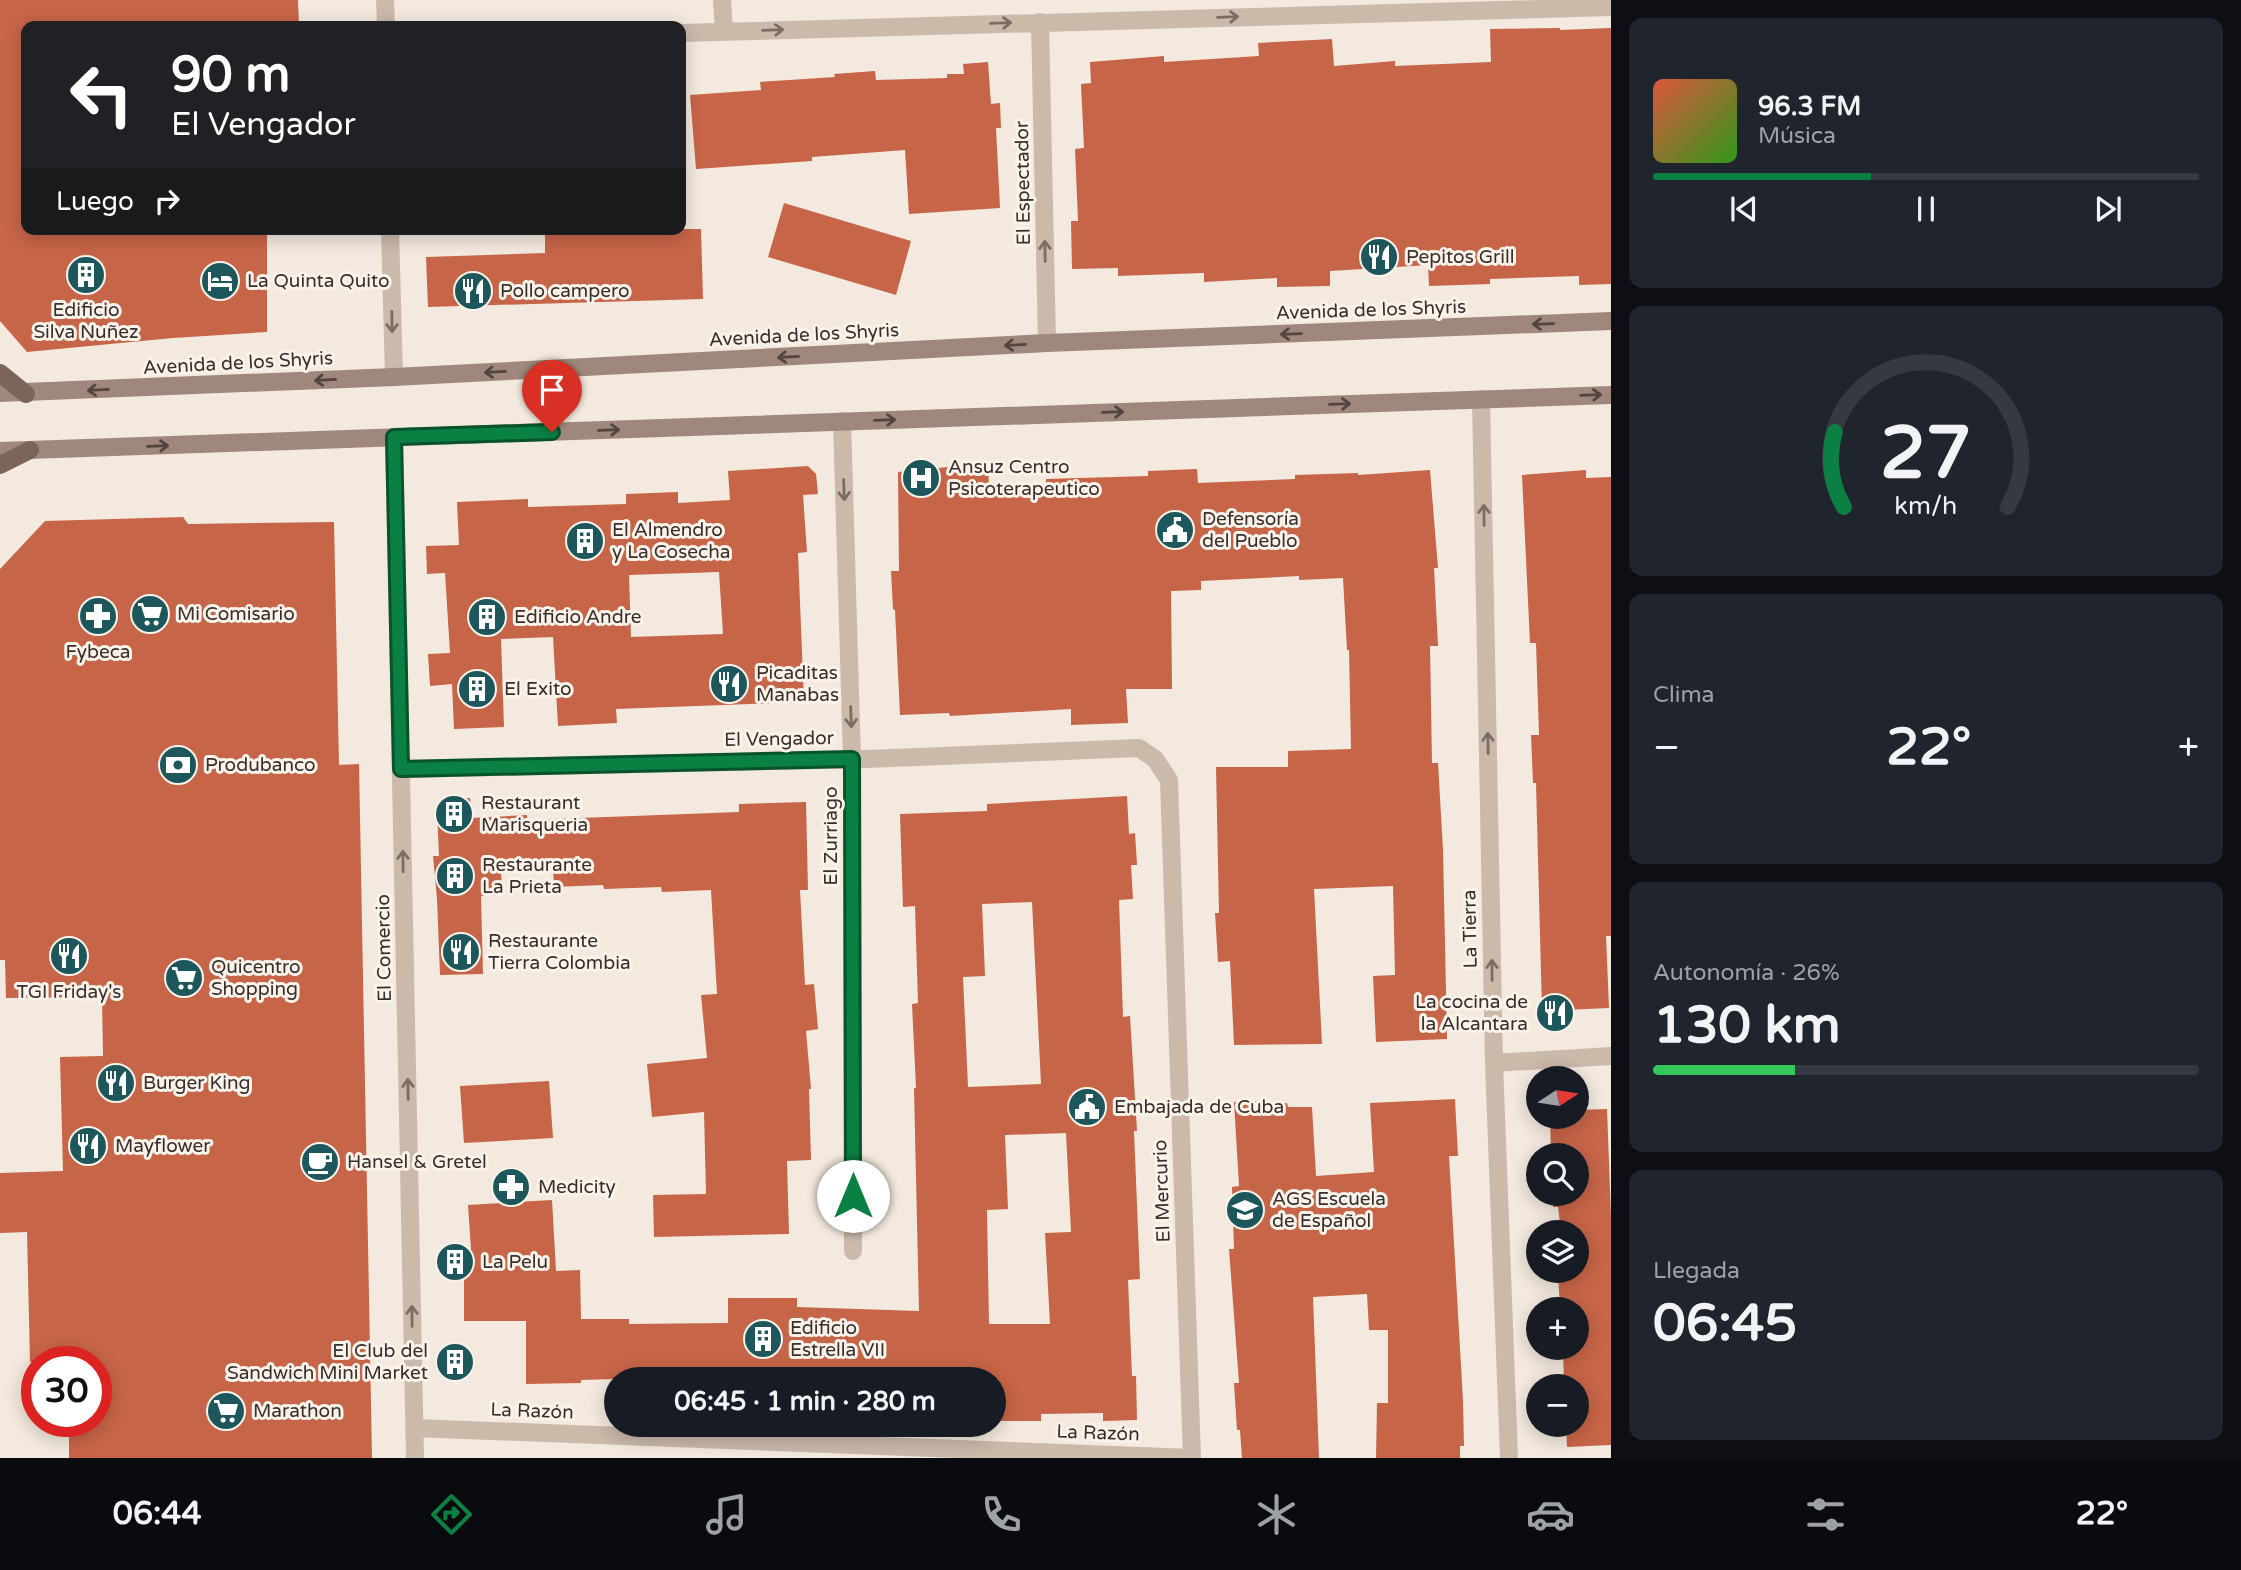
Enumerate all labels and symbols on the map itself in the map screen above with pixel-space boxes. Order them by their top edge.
one-way arrow [1217,11,1240,24]
one-way arrow [989,17,1012,30]
one-way arrow [762,23,785,37]
street label: El Espectador [1011,120,1035,245]
restaurant icon: Pepitos Grill [1358,236,1400,278]
one-way arrow [1038,239,1052,262]
place label: Pepitos Grill [1406,246,1515,268]
building icon: Edificio Silva Nuñez [65,254,107,296]
hotel icon: La Quinta Quito [199,260,241,302]
place label: La Quinta Quito [247,270,390,292]
restaurant icon: Pollo campero [452,270,494,312]
place label: Pollo campero [500,280,630,302]
street label: Avenida de los Shyris [1275,296,1467,324]
place label: Edificio Silva Nuñez [34,299,138,343]
one-way arrow [385,310,399,333]
one-way arrow [1532,317,1555,330]
street label: Avenida de los Shyris [708,319,900,351]
one-way arrow [1280,327,1303,340]
one-way arrow [1004,339,1026,352]
street label: Avenida de los Shyris [142,347,334,379]
one-way arrow [776,350,799,363]
pin [522,360,582,432]
one-way arrow [484,365,507,378]
one-way arrow [315,374,337,387]
one-way arrow [87,384,110,397]
one-way arrow [1579,389,1602,402]
one-way arrow [1328,398,1351,411]
one-way arrow [1101,406,1124,419]
one-way arrow [874,413,897,427]
one-way arrow [597,423,620,436]
one-way arrow [147,439,170,452]
place label: Ansuz Centro Psicoterapeutico [948,456,1100,500]
hospital icon: Ansuz Centro Psicoterapeutico [900,457,942,499]
one-way arrow [838,478,851,501]
one-way arrow [1477,504,1490,527]
place label: Defensoría del Pueblo [1202,508,1299,552]
public building icon: Defensoría del Pueblo [1154,509,1196,551]
place label: El Almendro y La Cosecha [612,519,730,563]
building icon: El Almendro y La Cosecha [564,520,606,562]
supermarket icon: Mi Comisario [129,593,171,635]
pharmacy icon: Fybeca [77,595,119,637]
building icon: Edificio Andre [466,596,508,638]
place label: Mi Comisario [177,603,295,625]
place label: Edificio Andre [514,606,641,628]
place label: Fybeca [65,641,131,663]
place label: Picaditas Manabas [756,662,839,706]
restaurant icon: Picaditas Manabas [708,663,750,705]
building icon: El Exito [456,668,498,710]
place label: El Exito [504,678,572,700]
one-way arrow [845,705,858,728]
street label: El Vengador [724,727,835,751]
one-way arrow [1481,732,1494,755]
bank icon: Produbanco [157,744,199,786]
place label: Produbanco [205,754,316,776]
street label: El Zurriago [820,787,842,886]
place label: Restaurant Marisqueria [481,792,588,836]
building icon: Restaurant Marisqueria [433,793,475,835]
one-way arrow [396,850,409,873]
place label: Restaurante La Prieta [482,854,592,898]
building icon: Restaurante La Prieta [434,855,476,897]
street label: La Tierra [1458,889,1482,969]
street label: El Comercio [372,894,396,1002]
place label: Restaurante Tierra Colombia [488,930,631,974]
restaurant icon: Restaurante Tierra Colombia [440,931,482,973]
restaurant icon: TGI Friday's [48,935,90,977]
place label: Quicentro Shopping [211,956,301,1000]
supermarket icon: Quicentro Shopping [163,957,205,999]
one-way arrow [1485,959,1499,982]
place label: TGI Friday's [17,981,121,1003]
place label: La cocina de la Alcantara [1415,991,1528,1035]
restaurant icon: La cocina de la Alcantara [1534,992,1576,1034]
restaurant icon: Burger King [95,1062,137,1104]
north arrow [1526,1066,1589,1129]
place label: Burger King [143,1072,251,1094]
one-way arrow [401,1078,414,1101]
public building icon: Embajada de Cuba [1066,1086,1108,1128]
place label: Embajada de Cuba [1114,1096,1284,1118]
restaurant icon: Mayflower [67,1125,109,1167]
place label: Mayflower [115,1135,211,1157]
street label: El Mercurio [1149,1139,1175,1243]
cafe icon: Hansel & Gretel [299,1141,341,1183]
place label: Hansel & Gretel [347,1151,487,1173]
position arrow [816,1159,890,1233]
pharmacy icon: Medicity [490,1166,532,1208]
place label: Medicity [538,1176,616,1198]
place label: AGS Escuela de Español [1272,1188,1386,1232]
school or university icon: AGS Escuela de Español [1224,1189,1266,1231]
building icon: La Pelu [434,1241,476,1283]
place label: La Pelu [482,1251,548,1273]
one-way arrow [406,1305,419,1328]
place label: Edificio Estrella VII [790,1317,885,1361]
building icon: Edificio Estrella VII [742,1318,784,1360]
place label: El Club del Sandwich Mini Market [227,1340,428,1384]
building icon: El Club del Sandwich Mini Market [434,1341,476,1383]
speed limit sign: 30 [21,1346,112,1437]
supermarket icon: Marathon [205,1390,247,1432]
street label: La Razón [490,1399,574,1423]
place label: Marathon [253,1400,342,1422]
street label: La Razón [1056,1421,1140,1445]

